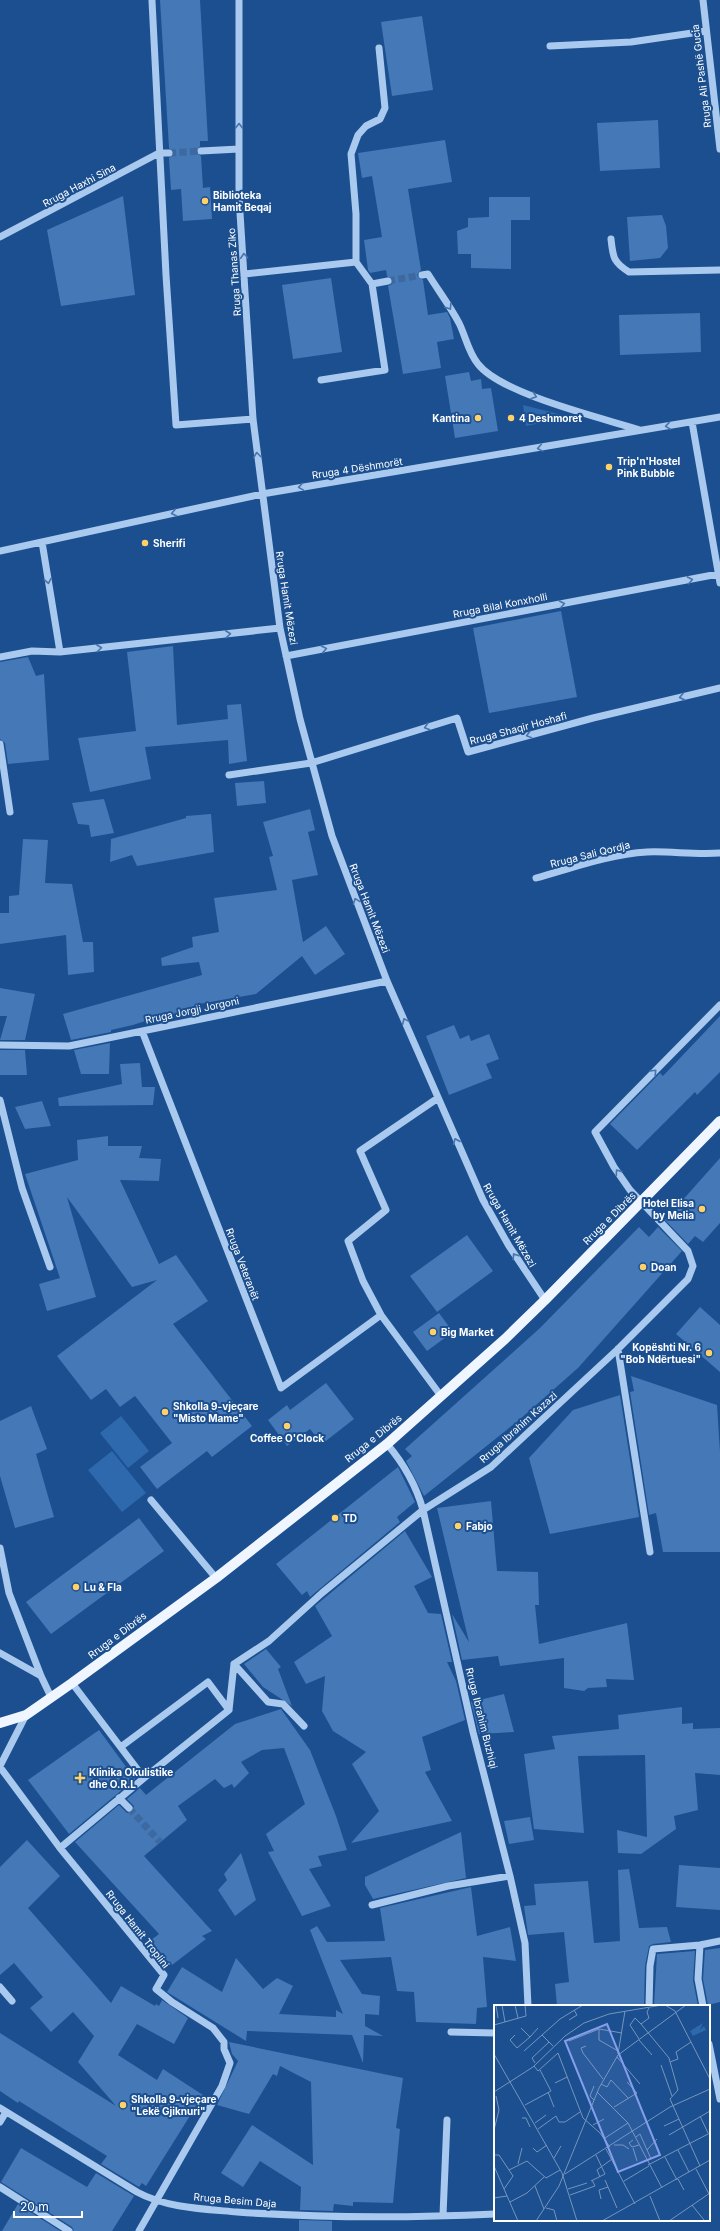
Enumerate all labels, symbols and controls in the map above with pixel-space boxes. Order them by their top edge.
street label: Rruga Ali Pashë Gucia [689,24,713,128]
one-way arrow [235,123,243,129]
street label: Rruga Haxhi Sina [41,161,117,209]
place label: Biblioteka Hamit Beqaj [213,189,272,213]
marker: Biblioteka Hamit Beqaj [200,196,210,206]
street label: Rruga Thanas Ziko [225,228,243,316]
one-way arrow [239,253,248,259]
one-way arrow [444,303,451,310]
one-way arrow [530,391,537,399]
place label: Kantina [432,412,470,424]
place label: 4 Deshmoret [519,412,582,424]
marker: Kantina [473,413,483,423]
marker: 4 Deshmoret [506,413,516,423]
one-way arrow [665,422,671,430]
one-way arrow [537,443,543,452]
one-way arrow [253,452,262,458]
street label: Rruga 4 Dëshmorët [311,455,404,481]
place label: Trip'n'Hostel Pink Bubble [617,455,681,479]
marker: Trip'n'Hostel Pink Bubble [604,462,614,472]
one-way arrow [298,483,304,491]
one-way arrow [170,509,177,517]
place label: Sherifi [153,537,186,549]
marker: Sherifi [140,538,150,548]
street label: Rruga Hamit Mëzezi [274,550,300,646]
one-way arrow [686,576,693,584]
one-way arrow [43,578,52,584]
street label: Rruga Bilal Konxholli [452,590,548,620]
one-way arrow [559,600,565,608]
one-way arrow [225,630,231,639]
one-way arrow [96,643,102,652]
one-way arrow [321,645,327,654]
one-way arrow [679,692,686,701]
street label: Rruga Shaqir Hoshafi [468,709,568,747]
one-way arrow [423,722,430,730]
one-way arrow [526,731,532,739]
street label: Rruga Sali Qordja [549,838,631,870]
street label: Rruga Hamit Mëzezi [347,862,393,954]
one-way arrow [352,898,360,905]
street label: Rruga Jorgji Jorgoni [144,994,240,1026]
one-way arrow [401,1018,409,1025]
one-way arrow [649,1069,657,1077]
one-way arrow [453,1137,461,1144]
one-way arrow [615,1169,622,1176]
street label: Rruga Hamit Mëzezi [481,1181,539,1269]
street label: Rruga e Dibrës [580,1189,638,1247]
place label: Hotel Elisa by Melia [643,1197,694,1222]
marker: Hotel Elisa by Melia [697,1204,707,1214]
street label: Rruga Veteranët [224,1226,263,1302]
one-way arrow [513,1253,520,1260]
place label: Doan [651,1261,676,1273]
marker: Doan [638,1262,648,1272]
place label: Big Market [441,1326,494,1339]
marker: Big Market [428,1327,438,1337]
place label: Kopështi Nr. 6 "Bob Ndërtuesi" [620,1341,701,1365]
marker: Kopështi Nr. 6 "Bob Ndërtuesi" [704,1348,714,1358]
street label: Rruga Ibrahim Kazazi [477,1389,559,1465]
place label: Shkolla 9-vjeçare "Misto Mame" [173,1400,259,1424]
marker: Shkolla 9-vjeçare "Misto Mame" [160,1407,170,1417]
street label: Rruga e Dibrës [342,1411,404,1465]
marker: Coffee O'Clock [282,1421,292,1431]
place label: Coffee O'Clock [250,1432,324,1444]
place label: TD [343,1512,357,1524]
marker: TD [330,1513,340,1523]
place label: Fabjo [466,1520,493,1532]
marker: Fabjo [453,1521,463,1531]
place label: Lu & Fla [84,1581,122,1593]
marker: Lu & Fla [71,1582,81,1592]
street label: Rruga e Dibrës [86,1609,148,1661]
street label: Rruga Ibrahim Buzhiqi [464,1666,500,1770]
place label: Klinika Okulistike dhe O.R.L [89,1766,173,1790]
marker: Klinika Okulistike dhe O.R.L [74,1772,86,1784]
street label: Rruga Hamit Troplini [104,1888,172,1970]
inset map [494,2005,710,2221]
place label: Shkolla 9-vjeçare "Lekë Gjiknuri" [131,2093,217,2117]
marker: Shkolla 9-vjeçare "Lekë Gjiknuri" [118,2100,128,2110]
street label: Rruga Besim Daja [193,2190,277,2210]
scale bar [14,2193,82,2219]
text: 20 m [20,2199,49,2214]

